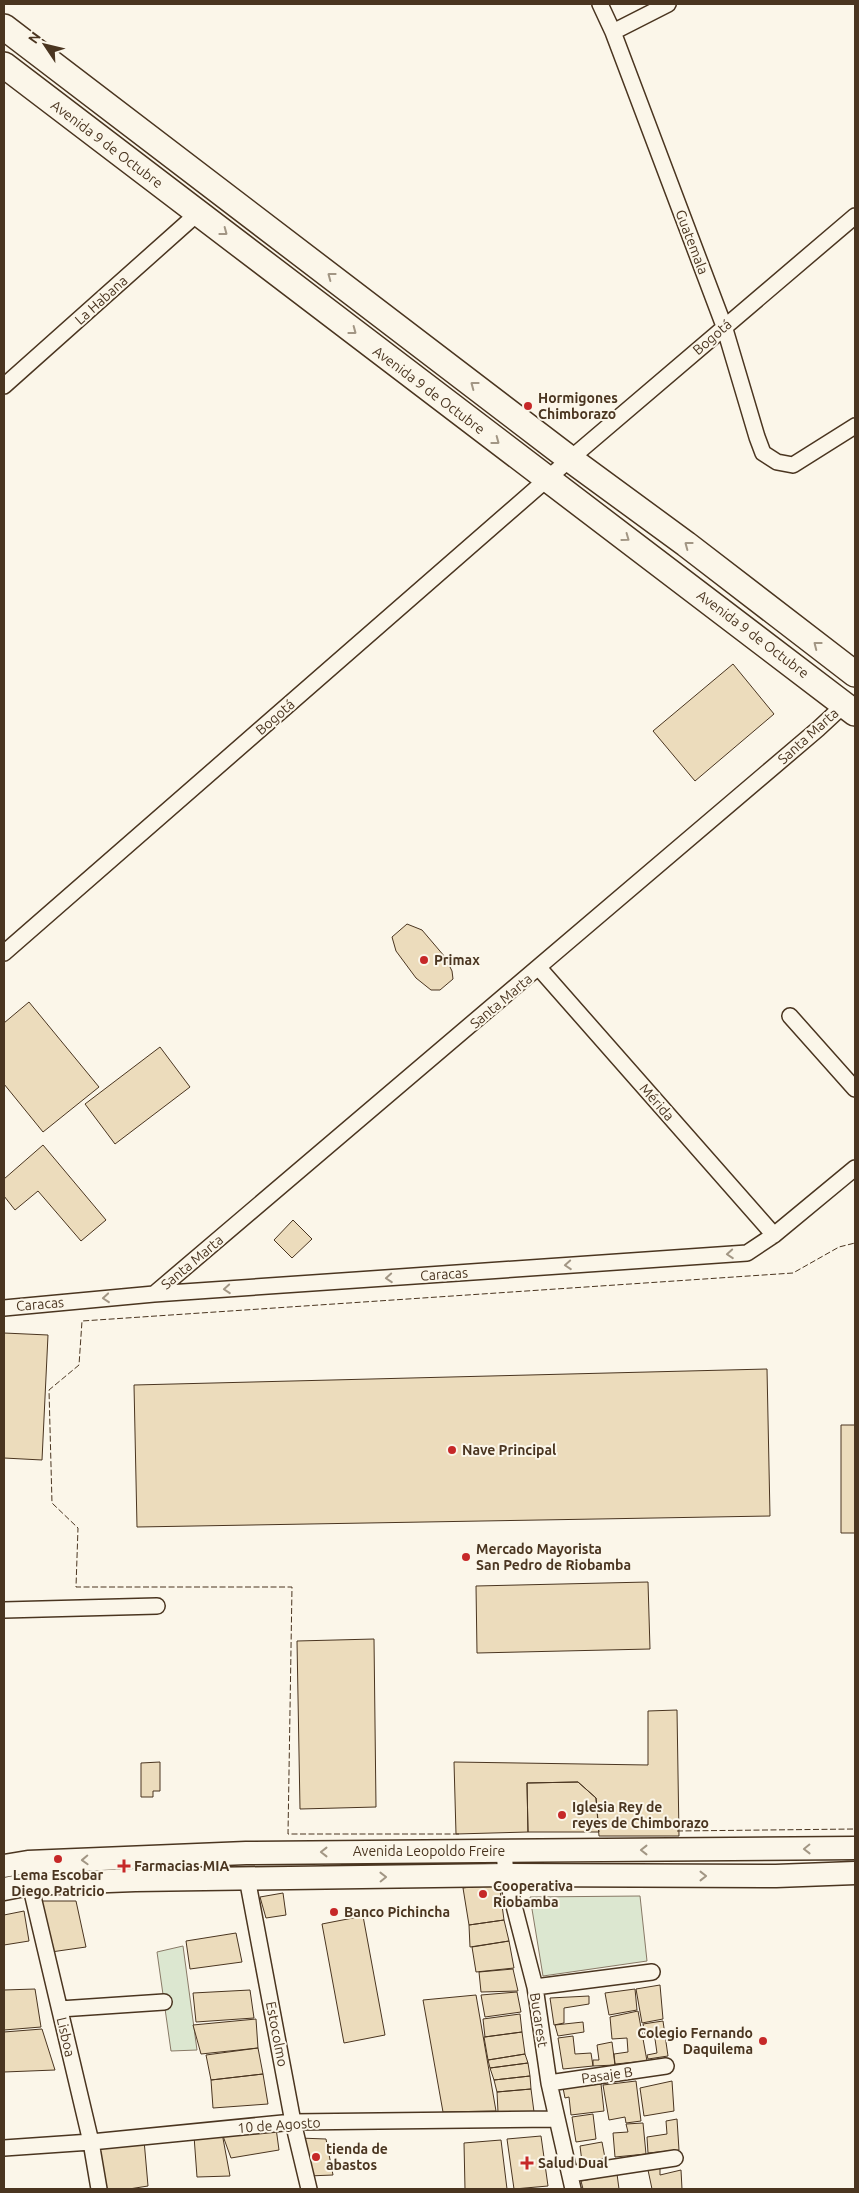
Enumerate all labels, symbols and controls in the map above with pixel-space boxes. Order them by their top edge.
north arrow [20,20,70,70]
text: N [25,29,44,46]
street label: Avenida 9 de Octubre [48,97,166,191]
street label: Guatemala [672,207,712,277]
one-way arrow [218,227,227,235]
street label: La Habana [71,272,131,328]
one-way arrow [328,273,337,281]
street label: Bogotá [689,316,735,358]
one-way arrow [347,326,356,334]
street label: Avenida 9 de Octubre [370,343,488,437]
one-way arrow [470,382,480,391]
place label: Hormigones Chimborazo [538,390,618,422]
marker: Hormigones Chimborazo [522,400,534,412]
one-way arrow [490,435,499,444]
one-way arrow [620,532,630,541]
one-way arrow [685,543,694,551]
street label: Avenida 9 de Octubre [694,587,812,681]
one-way arrow [813,641,822,650]
street label: Bogotá [252,696,298,738]
street label: Santa Marta [774,705,842,767]
place label: Primax [434,952,480,968]
marker: Primax [418,954,430,966]
street label: Santa Marta [467,971,535,1031]
street label: Mérida [637,1080,677,1124]
street label: Santa Marta [158,1232,226,1292]
one-way arrow [726,1248,734,1259]
one-way arrow [564,1260,572,1271]
street label: Caracas [419,1264,469,1284]
one-way arrow [385,1272,393,1283]
one-way arrow [222,1283,230,1294]
one-way arrow [101,1293,109,1304]
street label: Caracas [15,1294,65,1314]
place label: Nave Principal [462,1442,556,1458]
marker: Nave Principal [446,1444,458,1456]
place label: Mercado Mayorista San Pedro de Riobamba [476,1541,631,1573]
marker: Mercado Mayorista San Pedro de Riobamba [460,1551,472,1563]
place label: Iglesia Rey de reyes de Chimborazo [572,1799,709,1831]
marker: Iglesia Rey de reyes de Chimborazo [556,1809,568,1821]
street label: Avenida Leopoldo Freire [353,1843,505,1859]
one-way arrow [802,1844,810,1854]
one-way arrow [640,1845,648,1855]
one-way arrow [320,1847,328,1857]
marker: Lema Escobar Diego Patricio [52,1853,64,1865]
one-way arrow [81,1854,89,1865]
place label: Farmacias MIA [134,1858,229,1874]
marker: Farmacias MIA [118,1860,130,1872]
place label: Lema Escobar Diego Patricio [11,1867,105,1899]
one-way arrow [700,1871,707,1881]
one-way arrow [380,1872,387,1882]
place label: Cooperativa Riobamba [493,1878,573,1910]
marker: Cooperativa Riobamba [477,1888,489,1900]
place label: Banco Pichincha [344,1904,450,1920]
marker: Banco Pichincha [328,1906,340,1918]
street label: Bucarest [527,1992,551,2049]
street label: Estocolmo [263,2000,291,2068]
street label: Lisboa [54,2016,78,2058]
place label: Colegio Fernando Daquilema [637,2025,753,2057]
marker: Colegio Fernando Daquilema [757,2035,769,2047]
street label: Pasaje B [580,2063,634,2087]
street label: 10 de Agosto [237,2114,321,2136]
place label: tienda de abastos [326,2141,388,2173]
marker: tienda de abastos [310,2151,322,2163]
place label: Salud Dual [538,2155,608,2171]
marker: Salud Dual [520,2156,534,2170]

